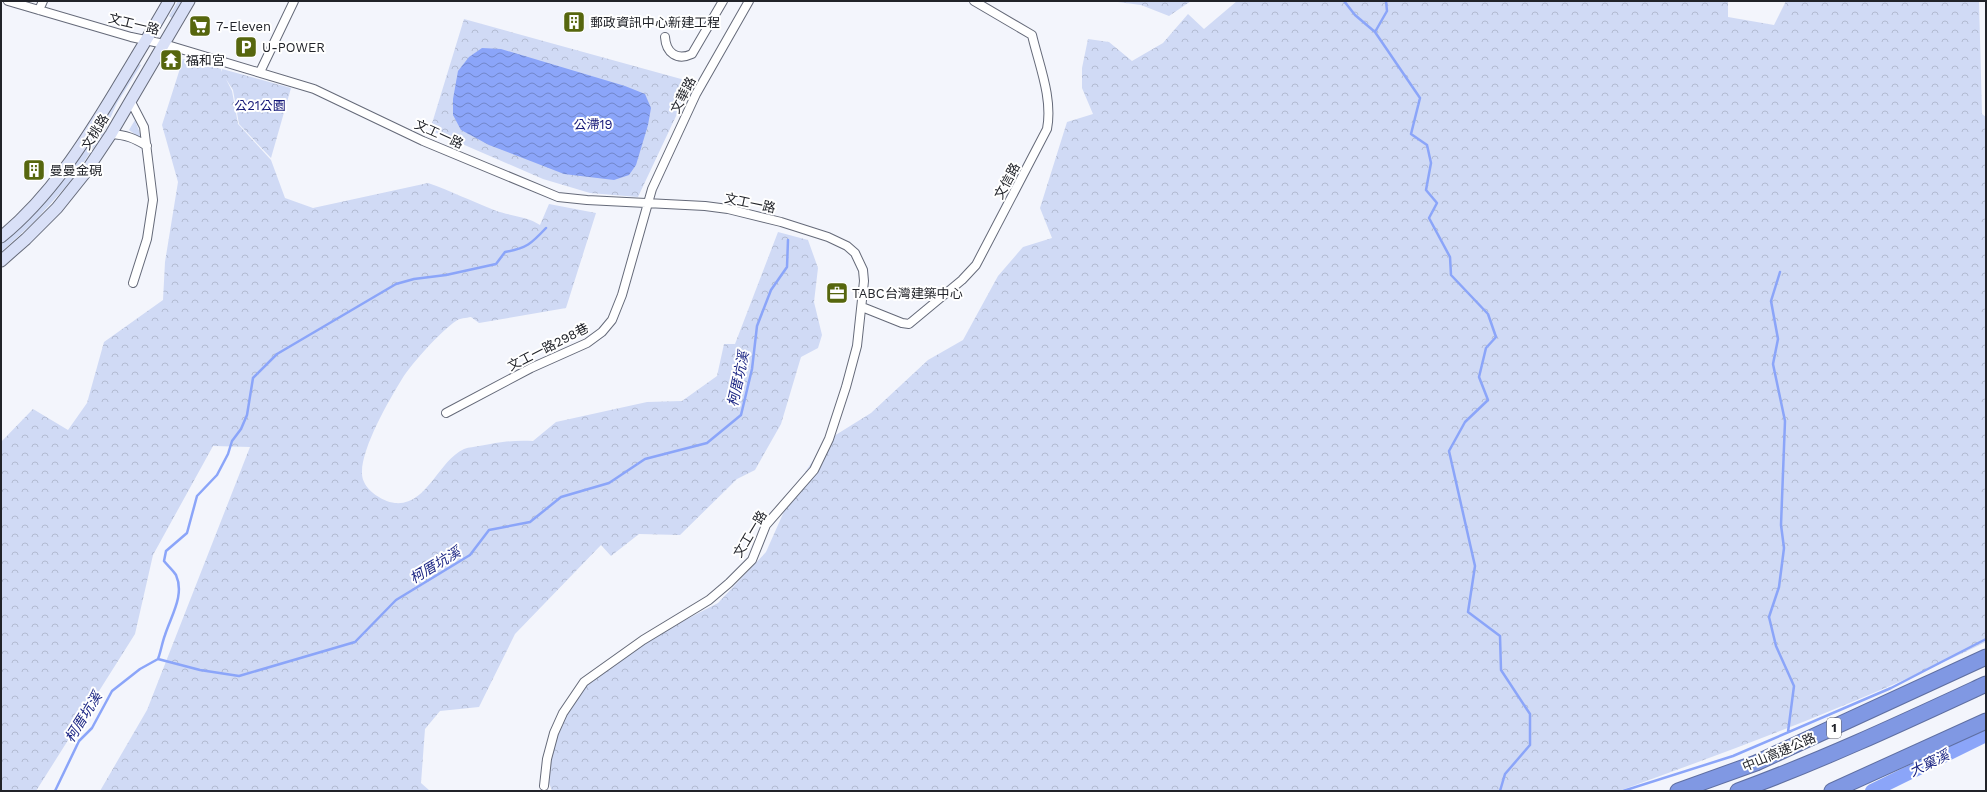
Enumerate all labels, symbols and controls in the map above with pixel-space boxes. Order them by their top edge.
building icon: 郵政資訊中心新建工程 [561,9,587,35]
street label: 文工一路 [107,10,161,38]
supermarket icon: 7-Eleven [187,13,213,39]
place label: 郵政資訊中心新建工程 [590,15,720,30]
place label: 7-Eleven [216,19,271,34]
parking icon: U-POWER [233,34,259,60]
place label: U-POWER [262,40,325,55]
temple icon: 福和宮 [158,47,184,73]
place label: 福和宮 [186,53,225,68]
street label: 文華路 [667,74,699,116]
park label: 公21公園 [234,98,286,113]
street label: 文桃路 [78,111,112,153]
street label: 文工一路 [412,117,466,151]
park label: 公滯19 [573,117,613,132]
building icon: 曼曼金硯 [21,157,47,183]
street label: 文信路 [991,160,1023,202]
place label: 曼曼金硯 [50,163,102,178]
street label: 文工一路 [723,190,777,216]
office icon: TABC台灣建築中心 [824,280,850,306]
place label: TABC台灣建築中心 [852,286,963,301]
street label: 文工一路298巷 [505,320,591,374]
water label: 柯厝坑溪 [724,348,752,408]
street label: 文工一路 [730,508,770,560]
water label: 柯厝坑溪 [407,543,465,586]
water label: 柯厝坑溪 [61,687,106,745]
road number: 1 [1827,718,1841,738]
street label: 中山高速公路 [1740,730,1818,774]
water label: 大窠溪 [1907,746,1953,779]

